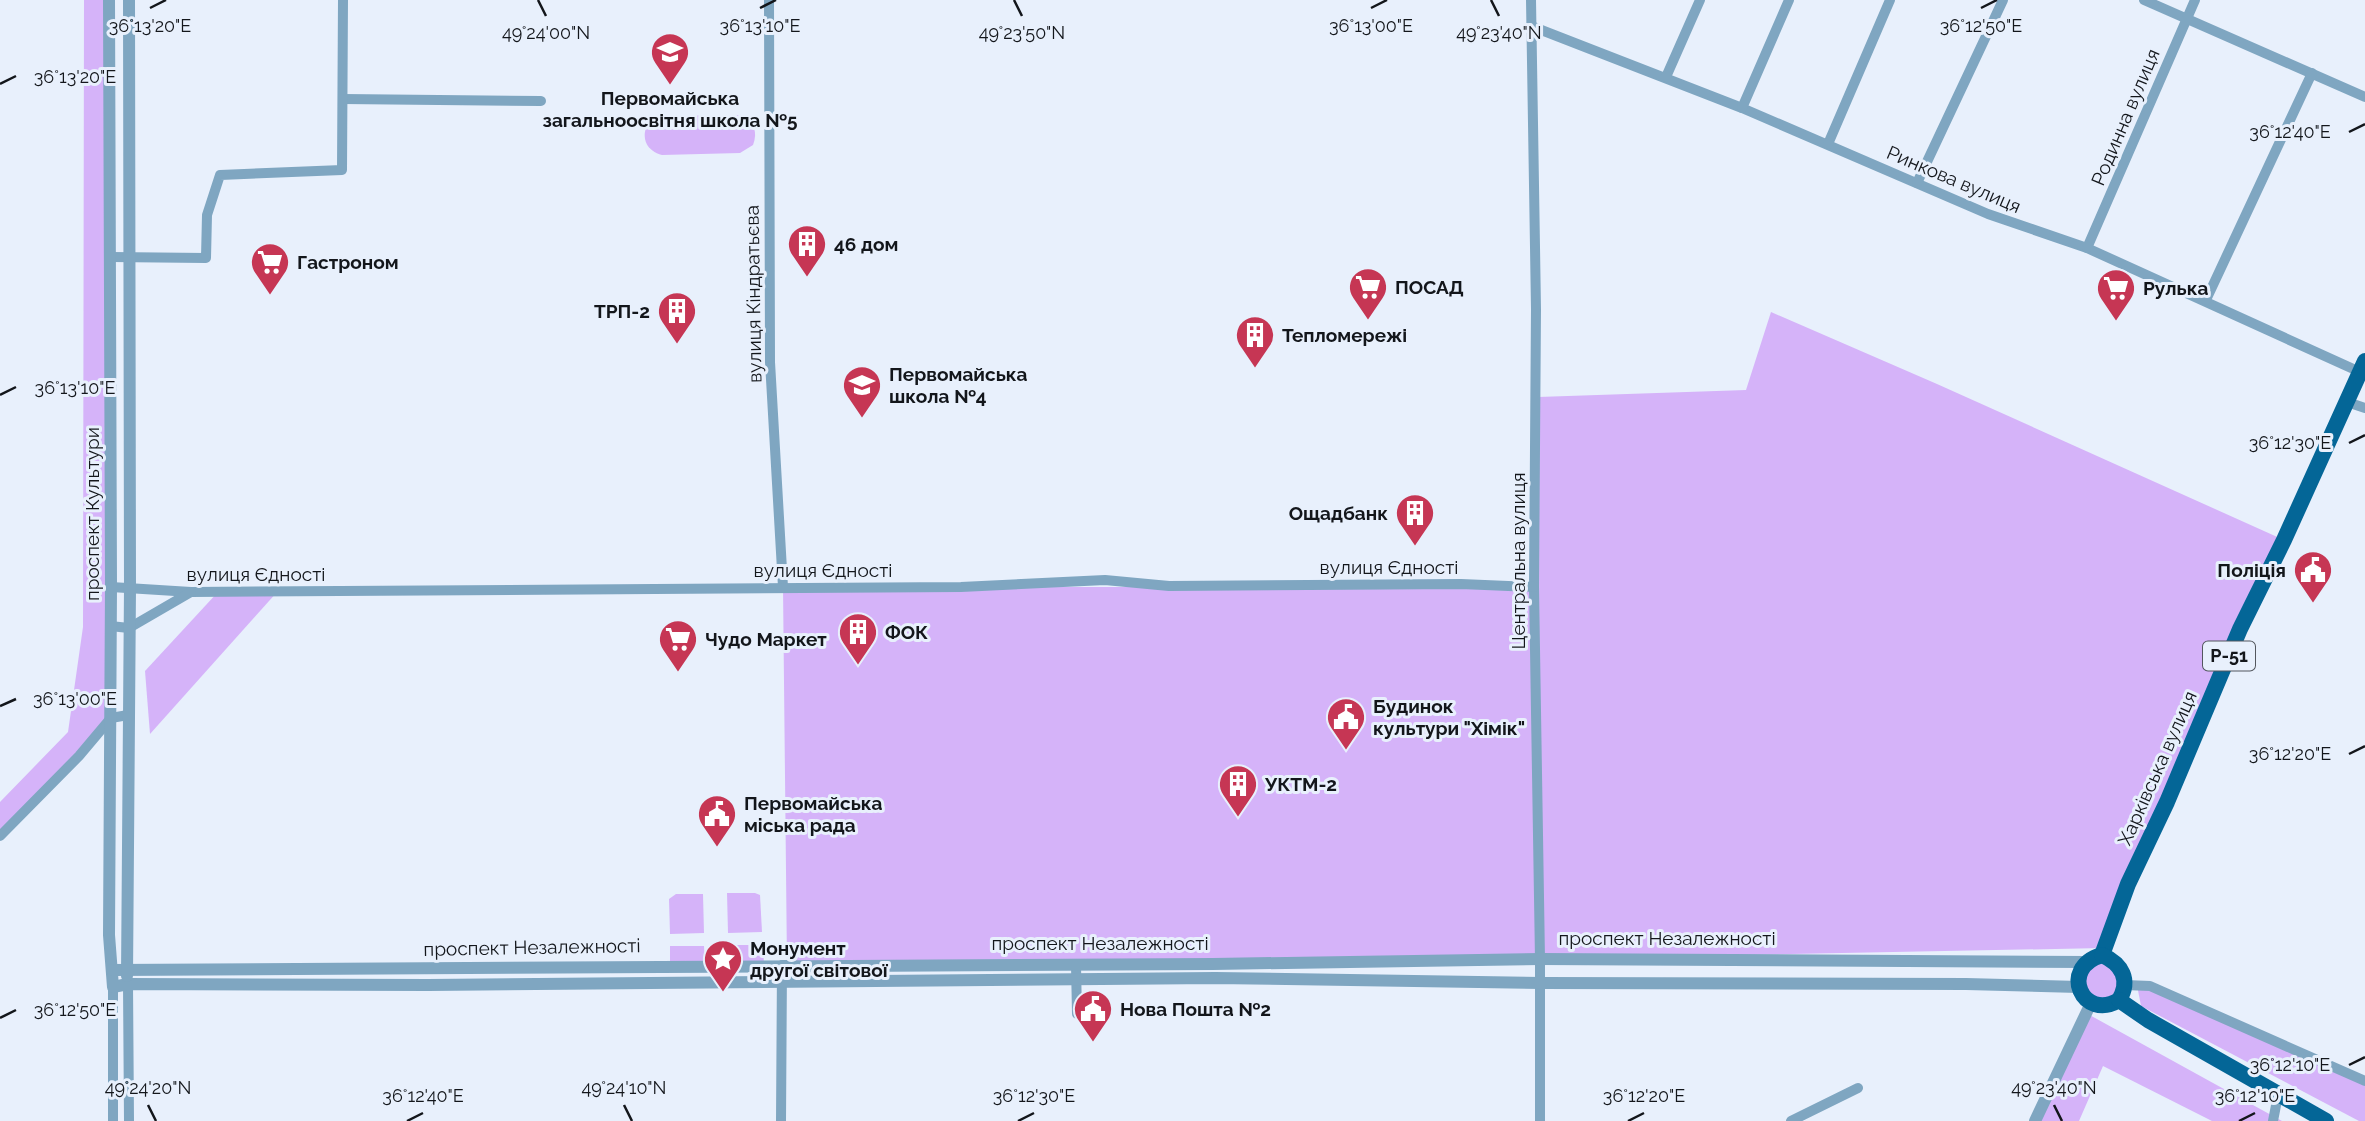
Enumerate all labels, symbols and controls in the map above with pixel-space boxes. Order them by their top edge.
text: 36°13'20"E [109,15,191,36]
text: 36°13'10"E [720,15,800,36]
text: 36°13'00"E [1329,15,1413,36]
text: 36°12'50"E [1940,15,2022,36]
text: 49°24'00"N [502,22,590,43]
text: 49°23'50"N [979,22,1065,43]
text: 49°23'40"N [1456,22,1542,43]
school or university icon: Первомайська загальноосвітня школа №5 [649,31,691,86]
street label: Родинна вулиця [2086,45,2164,189]
text: 36°13'20"E [34,66,116,87]
place label: Первомайська загальноосвітня школа №5 [543,87,798,131]
text: 36°12'40"E [2249,121,2331,142]
street label: Ринкова вулиця [1884,141,2024,217]
street label: вулиця Кіндратьєва [740,205,766,383]
building icon: 46 дом [786,223,828,278]
place label: 46 дом [834,233,898,255]
supermarket icon: Гастроном [249,241,291,296]
place label: Гастроном [297,251,399,273]
supermarket icon: ПОСАД [1347,266,1389,321]
supermarket icon: Рулька [2095,267,2137,322]
place label: ПОСАД [1395,276,1464,298]
place label: Рулька [2143,277,2208,299]
building icon: ТРП-2 [656,290,698,345]
place label: ТРП-2 [594,300,650,322]
building icon: Тепломережі [1234,314,1276,369]
place label: Тепломережі [1282,324,1407,346]
place label: Первомайська школа №4 [889,363,1027,407]
school or university icon: Первомайська школа №4 [841,364,883,419]
text: 36°13'10"E [35,377,115,398]
street label: проспект Культури [81,427,103,601]
text: 36°12'30"E [2249,432,2331,453]
street label: Центральна вулиця [1507,472,1529,650]
building icon: Ощадбанк [1394,492,1436,547]
place label: Ощадбанк [1289,502,1388,524]
public building icon: Поліція [2292,549,2334,604]
street label: вулиця Єдності [1320,556,1458,578]
street label: вулиця Єдності [754,559,892,581]
place label: Поліція [2217,559,2286,581]
street label: вулиця Єдності [187,563,325,585]
building icon: ФОК [837,611,879,666]
supermarket icon: Чудо Маркет [657,618,699,673]
place label: ФОК [885,621,928,643]
place label: Чудо Маркет [705,628,827,650]
road number: Р-51 [2203,642,2255,670]
text: 36°13'00"E [33,688,117,709]
street label: Харківська вулиця [2113,688,2201,848]
place label: Будинок культури "Хімік" [1373,695,1525,739]
public building icon: Будинок культури "Хімік" [1325,696,1367,751]
text: 36°12'20"E [2249,743,2331,764]
building icon: УКТМ-2 [1217,763,1259,818]
place label: УКТМ-2 [1264,773,1337,795]
place label: Первомайська мiська рада [744,792,882,836]
public building icon: Первомайська мiська рада [696,793,738,848]
street label: проспект Незалежності [1558,927,1776,949]
street label: проспект Незалежності [991,932,1209,954]
street label: проспект Незалежності [423,934,641,960]
place label: Монумент другої світової [750,937,889,981]
place icon: Монумент другої світової [702,938,744,993]
public building icon: Нова Пошта №2 [1072,988,1114,1043]
place label: Нова Пошта №2 [1120,998,1271,1020]
text: 36°12'50"E [34,999,116,1020]
text: 36°12'10"E [2250,1054,2330,1075]
text: 49°24'20"N [105,1077,191,1098]
text: 49°24'10"N [582,1077,666,1098]
text: 49°23'40"N [2011,1077,2097,1098]
text: 36°12'40"E [382,1085,464,1106]
text: 36°12'30"E [993,1085,1075,1106]
text: 36°12'20"E [1603,1085,1685,1106]
text: 36°12'10"E [2215,1085,2295,1106]

